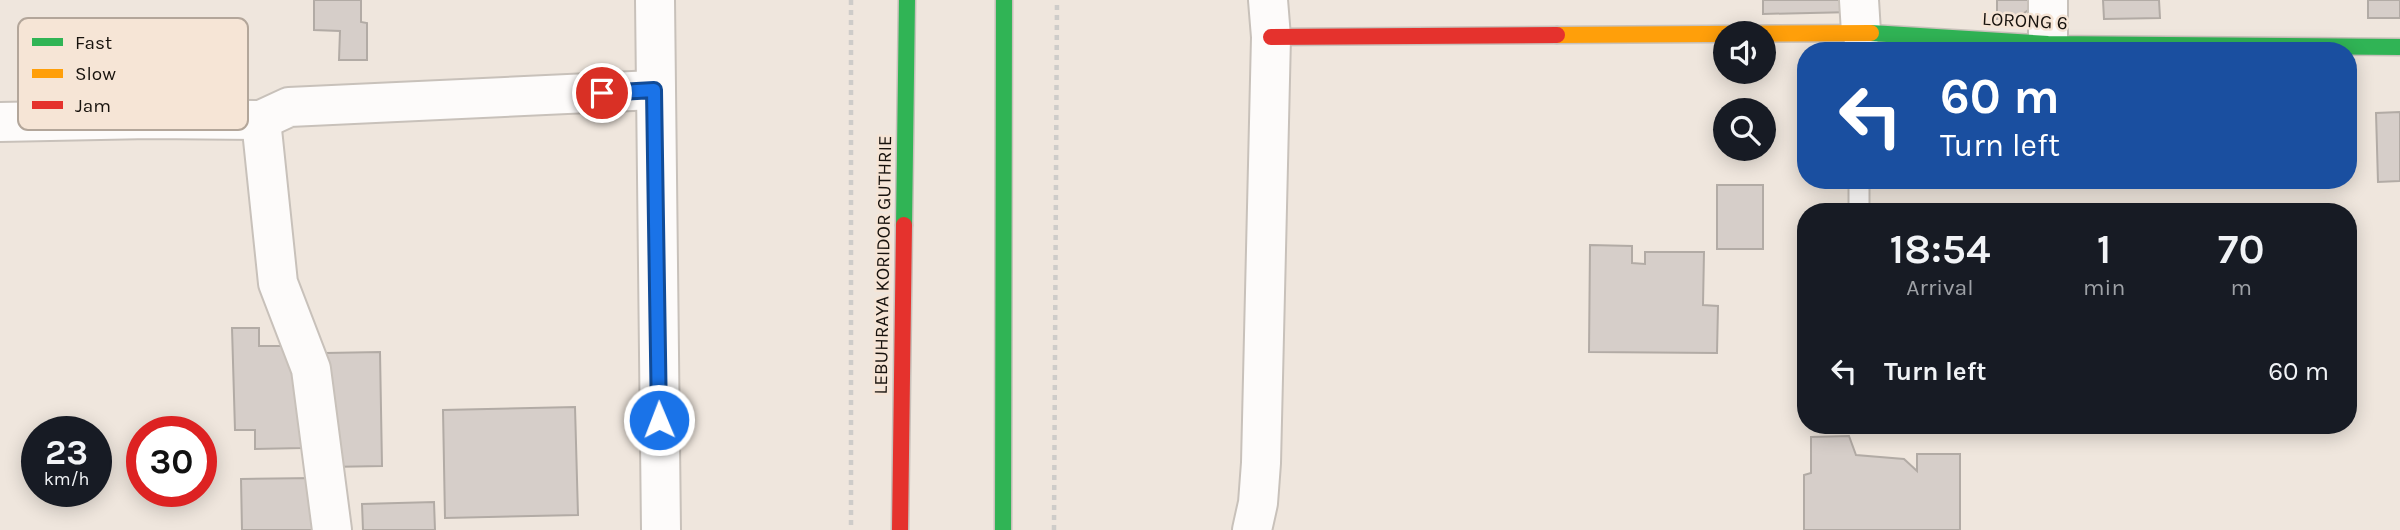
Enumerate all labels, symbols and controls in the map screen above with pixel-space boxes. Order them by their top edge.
street label: LORONG 6 [1982,8,2068,34]
legend [18,18,248,130]
map controls [1713,21,1776,161]
button: sound [1713,21,1776,84]
text: Fast [75,32,112,54]
text: Slow [75,63,116,85]
pin [572,63,632,123]
text: 60 m [1940,68,2060,125]
icon: left [1825,70,1916,161]
icon: arrive [583,74,621,112]
text: Jam [75,95,111,117]
button: search [1713,98,1776,161]
text: Turn left [1940,127,2060,164]
street label: LEBUHRAYA KORIDOR GUTHRIE [870,135,896,395]
text: 18:54 [1889,224,1991,274]
text: 1 [2097,224,2112,274]
text: 70 [2218,224,2265,274]
text: Arrival [1906,274,1974,301]
text: min [2083,274,2125,301]
text: m [2230,274,2252,301]
icon: left [1825,352,1863,390]
text: Turn left [1884,356,1986,387]
text: 60 m [2268,356,2329,387]
position arrow [622,383,696,457]
speed limit sign: 30 [126,416,217,507]
text: 23 [45,432,88,473]
text: km/h [44,468,89,490]

